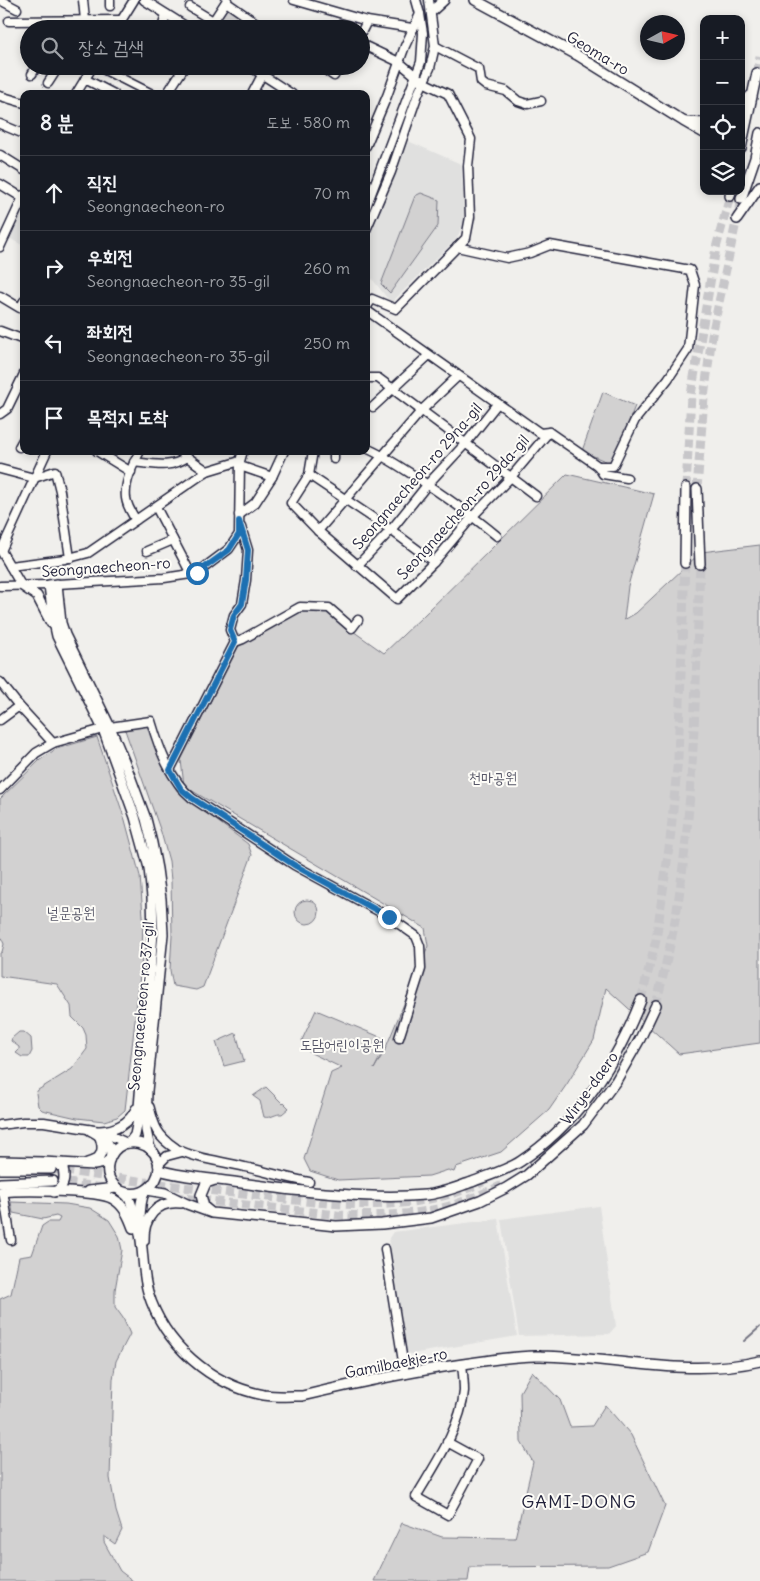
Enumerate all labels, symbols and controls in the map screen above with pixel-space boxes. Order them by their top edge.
north arrow [640,15,685,60]
map controls [700,15,745,195]
button: + [700,15,745,60]
search box [20,20,370,75]
street label: Geoma-ro [563,27,633,79]
icon: search [38,34,66,62]
text: 장소 검색 [78,35,144,59]
button: − [700,60,745,105]
button: locate [700,105,745,150]
text: 8 분 [40,109,74,136]
text: 도보 · 580 m [266,112,350,132]
button: layers [700,150,745,195]
text: 직진 [87,170,118,194]
icon: ahead [40,179,68,207]
text: 70 m [314,183,350,203]
text: Seongnaecheon-ro [87,196,225,216]
text: 우회전 [87,245,133,269]
icon: right [40,254,68,282]
text: 260 m [304,258,350,278]
text: Seongnaecheon-ro 35-gil [87,271,270,291]
text: 좌회전 [87,320,133,344]
icon: left [40,329,68,357]
text: 250 m [304,333,350,353]
text: Seongnaecheon-ro 35-gil [87,346,270,366]
street label: Seongnaecheon-ro 29na-gil [348,399,486,553]
icon: arrive [40,404,68,432]
text: 목적지 도착 [87,405,168,429]
street label: Seongnaecheon-ro 29da-gil [393,431,533,583]
street label: Seongnaecheon-ro [41,553,171,581]
route start [186,562,209,585]
park label: 천마공원 [469,768,517,787]
park label: 널문공원 [47,903,95,922]
route end [378,906,401,929]
street label: Seongnaecheon-ro 37-gil [124,921,158,1091]
park label: 도담어린이공원 [300,1035,384,1054]
street label: Wirye-daero [556,1048,622,1128]
street label: Gamilbaekje-ro [343,1344,449,1382]
district label: GAMI-DONG [521,1490,637,1513]

